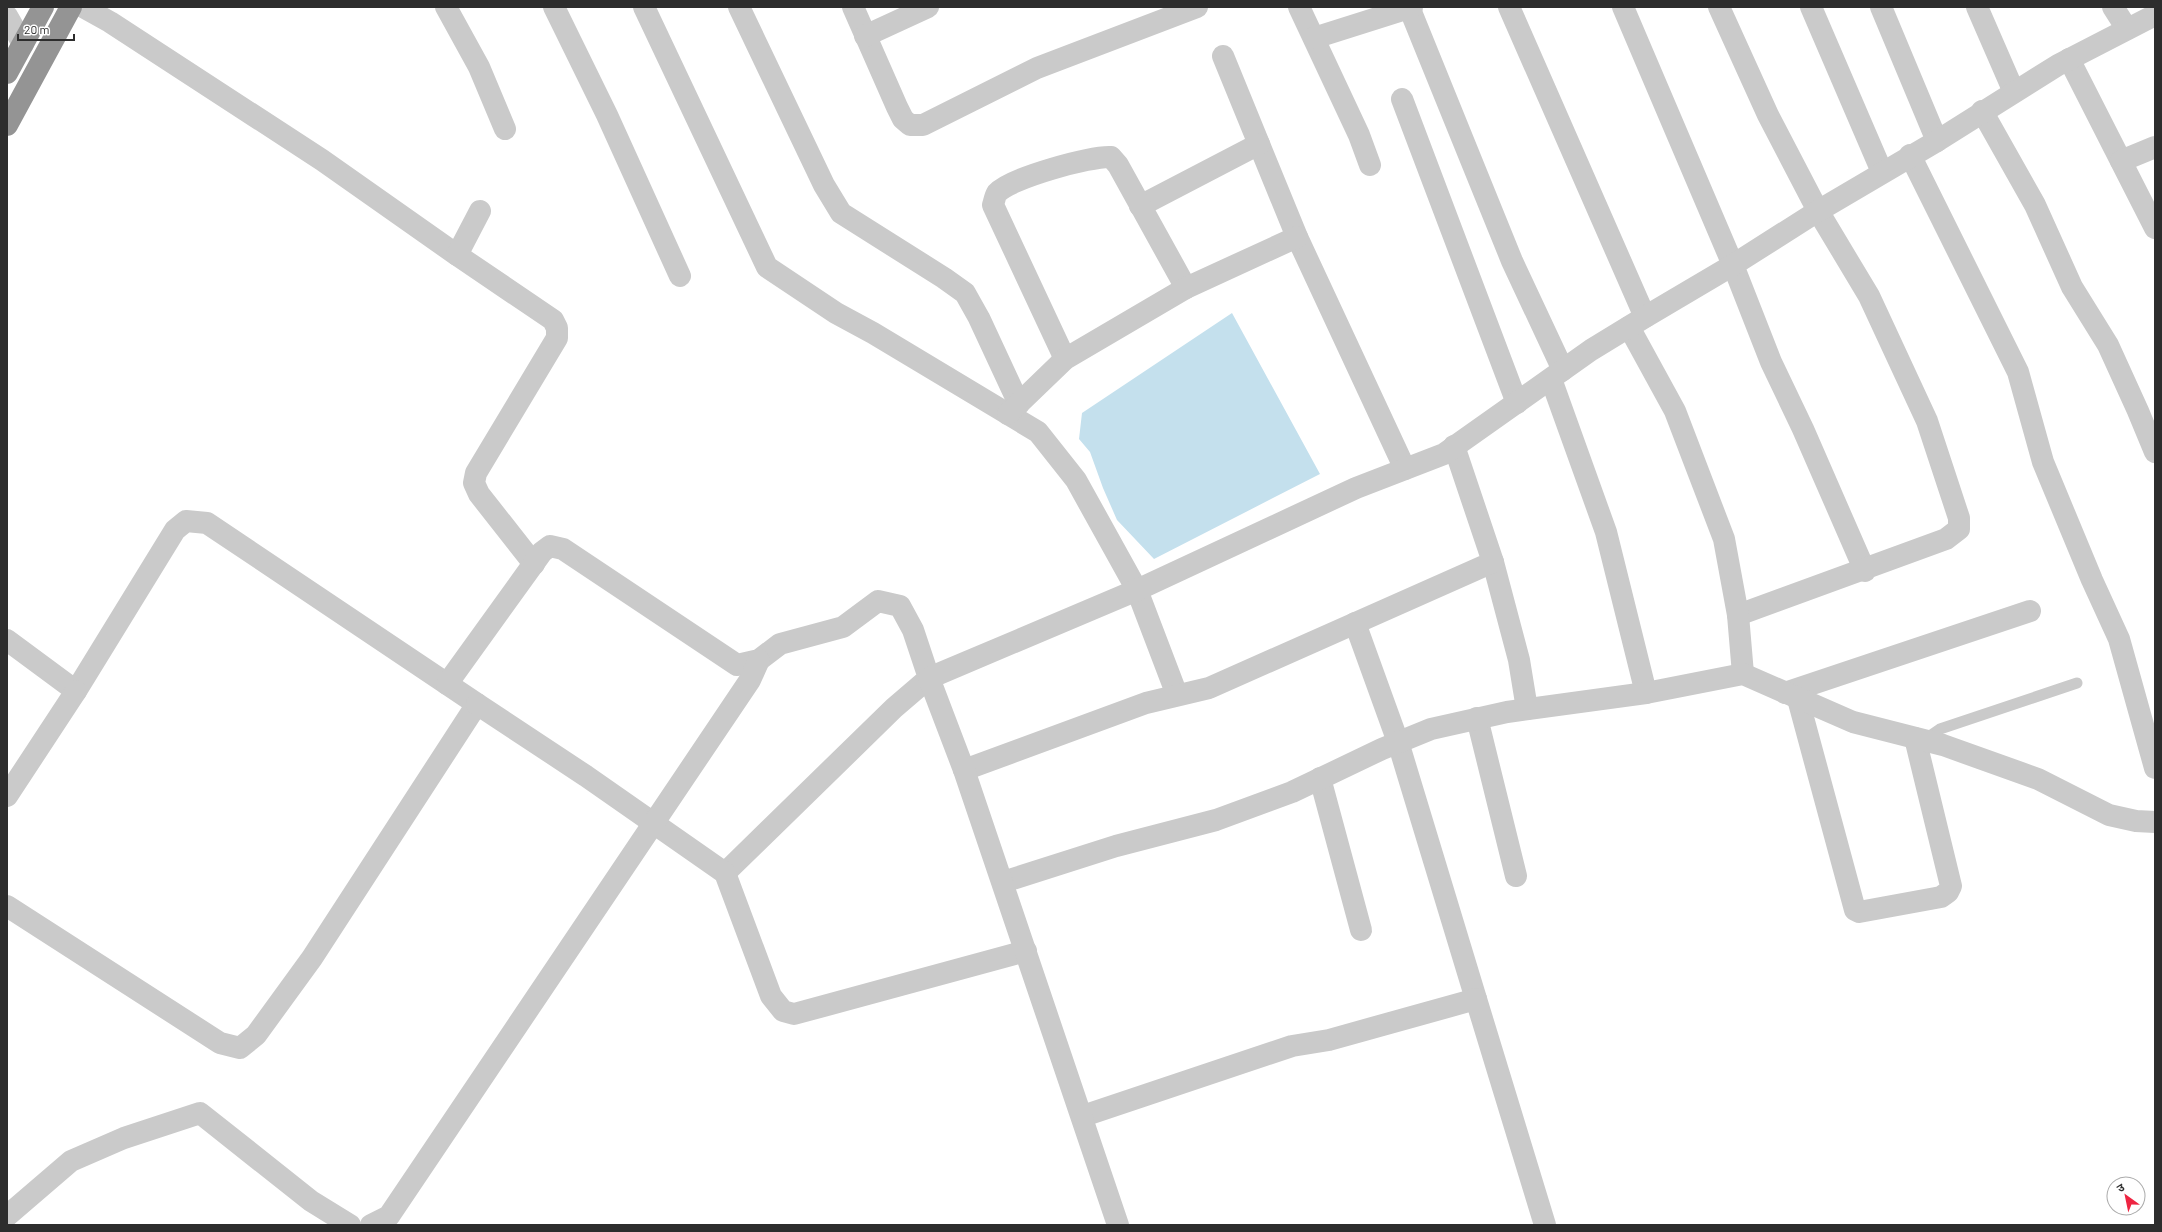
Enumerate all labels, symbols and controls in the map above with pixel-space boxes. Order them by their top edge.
scale bar [18,16,74,42]
text: 20 m [24,22,50,36]
north arrow [2106,1176,2146,1216]
text: उ [2114,1180,2127,1194]

